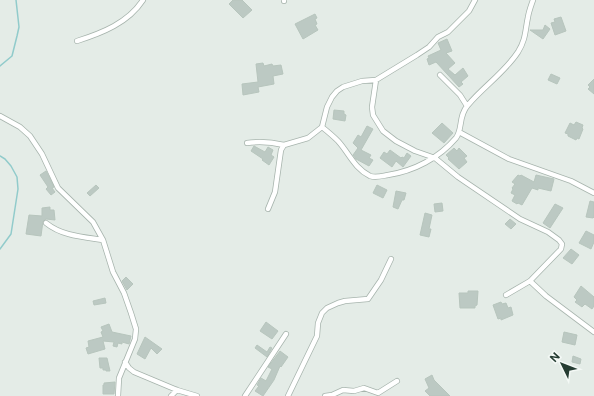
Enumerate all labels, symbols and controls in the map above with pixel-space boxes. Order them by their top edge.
north arrow [542,344,582,384]
text: N [547,350,562,364]

